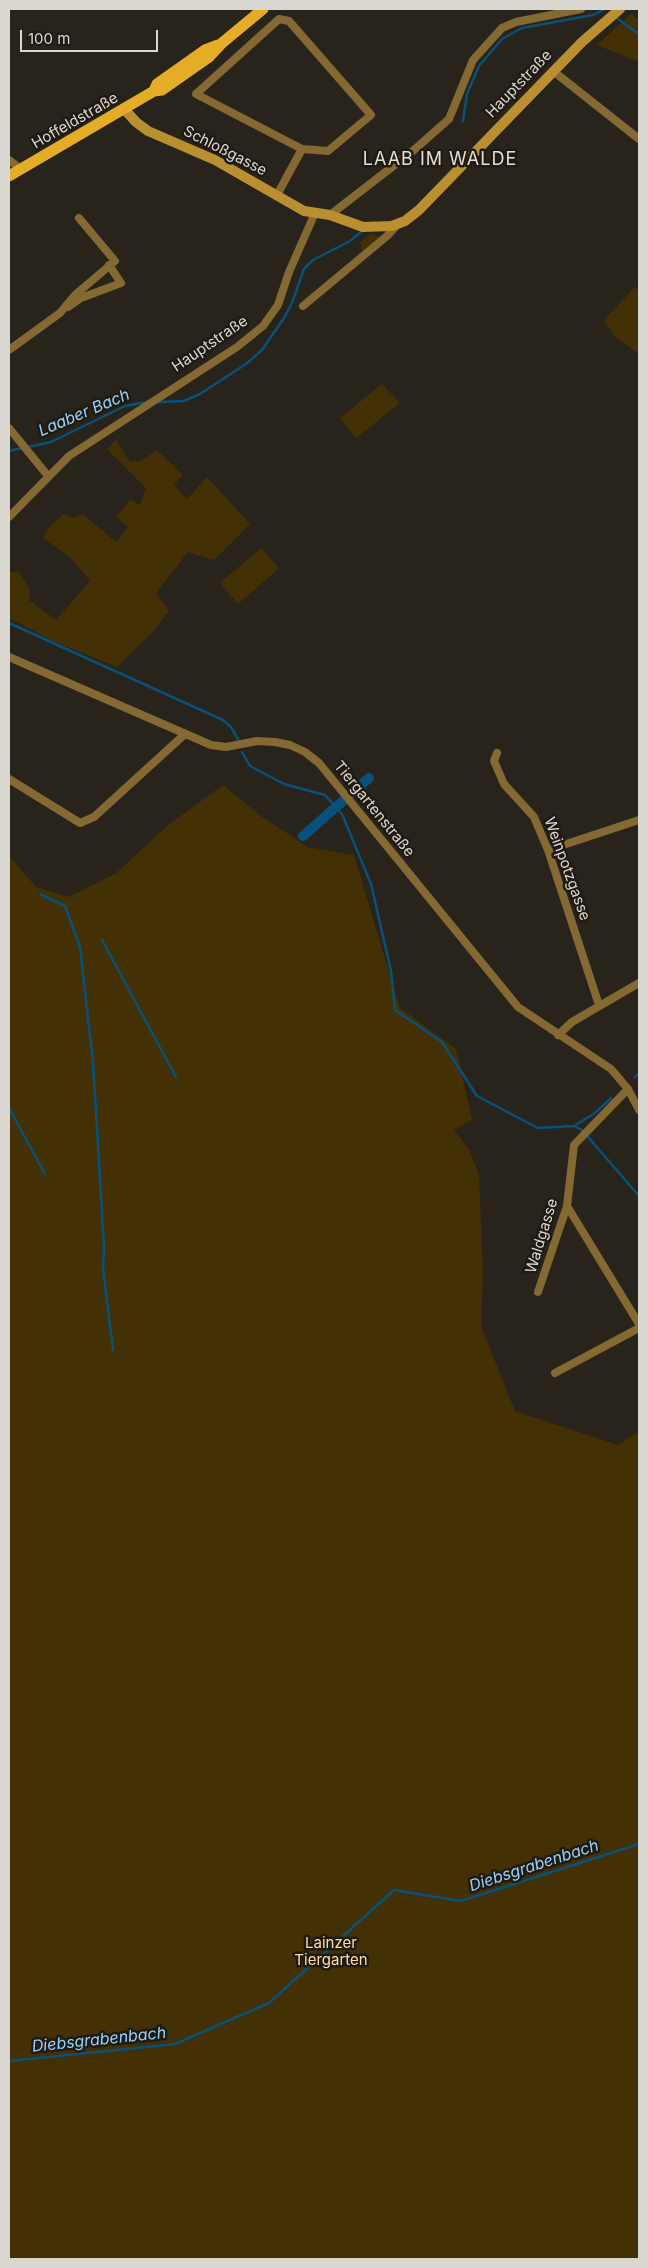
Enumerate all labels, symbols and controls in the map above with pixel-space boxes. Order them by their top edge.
scale bar [22,20,160,52]
text: 100 m [28,29,70,48]
street label: Hauptstraße [482,46,556,122]
street label: Hoffeldstraße [29,89,121,153]
street label: Schloßgasse [180,122,270,180]
district label: LAAB IM WALDE [361,149,519,171]
street label: Hauptstraße [169,312,251,376]
water label: Laaber Bach [36,385,132,441]
street label: Tiergartenstraße [330,757,418,861]
street label: Weinpotzgasse [540,815,594,923]
street label: Waldgasse [522,1196,562,1276]
water label: Diebsgrabenbach [467,1836,601,1896]
park label: Lainzer Tiergarten [294,1934,368,1969]
water label: Diebsgrabenbach [31,2023,167,2057]

